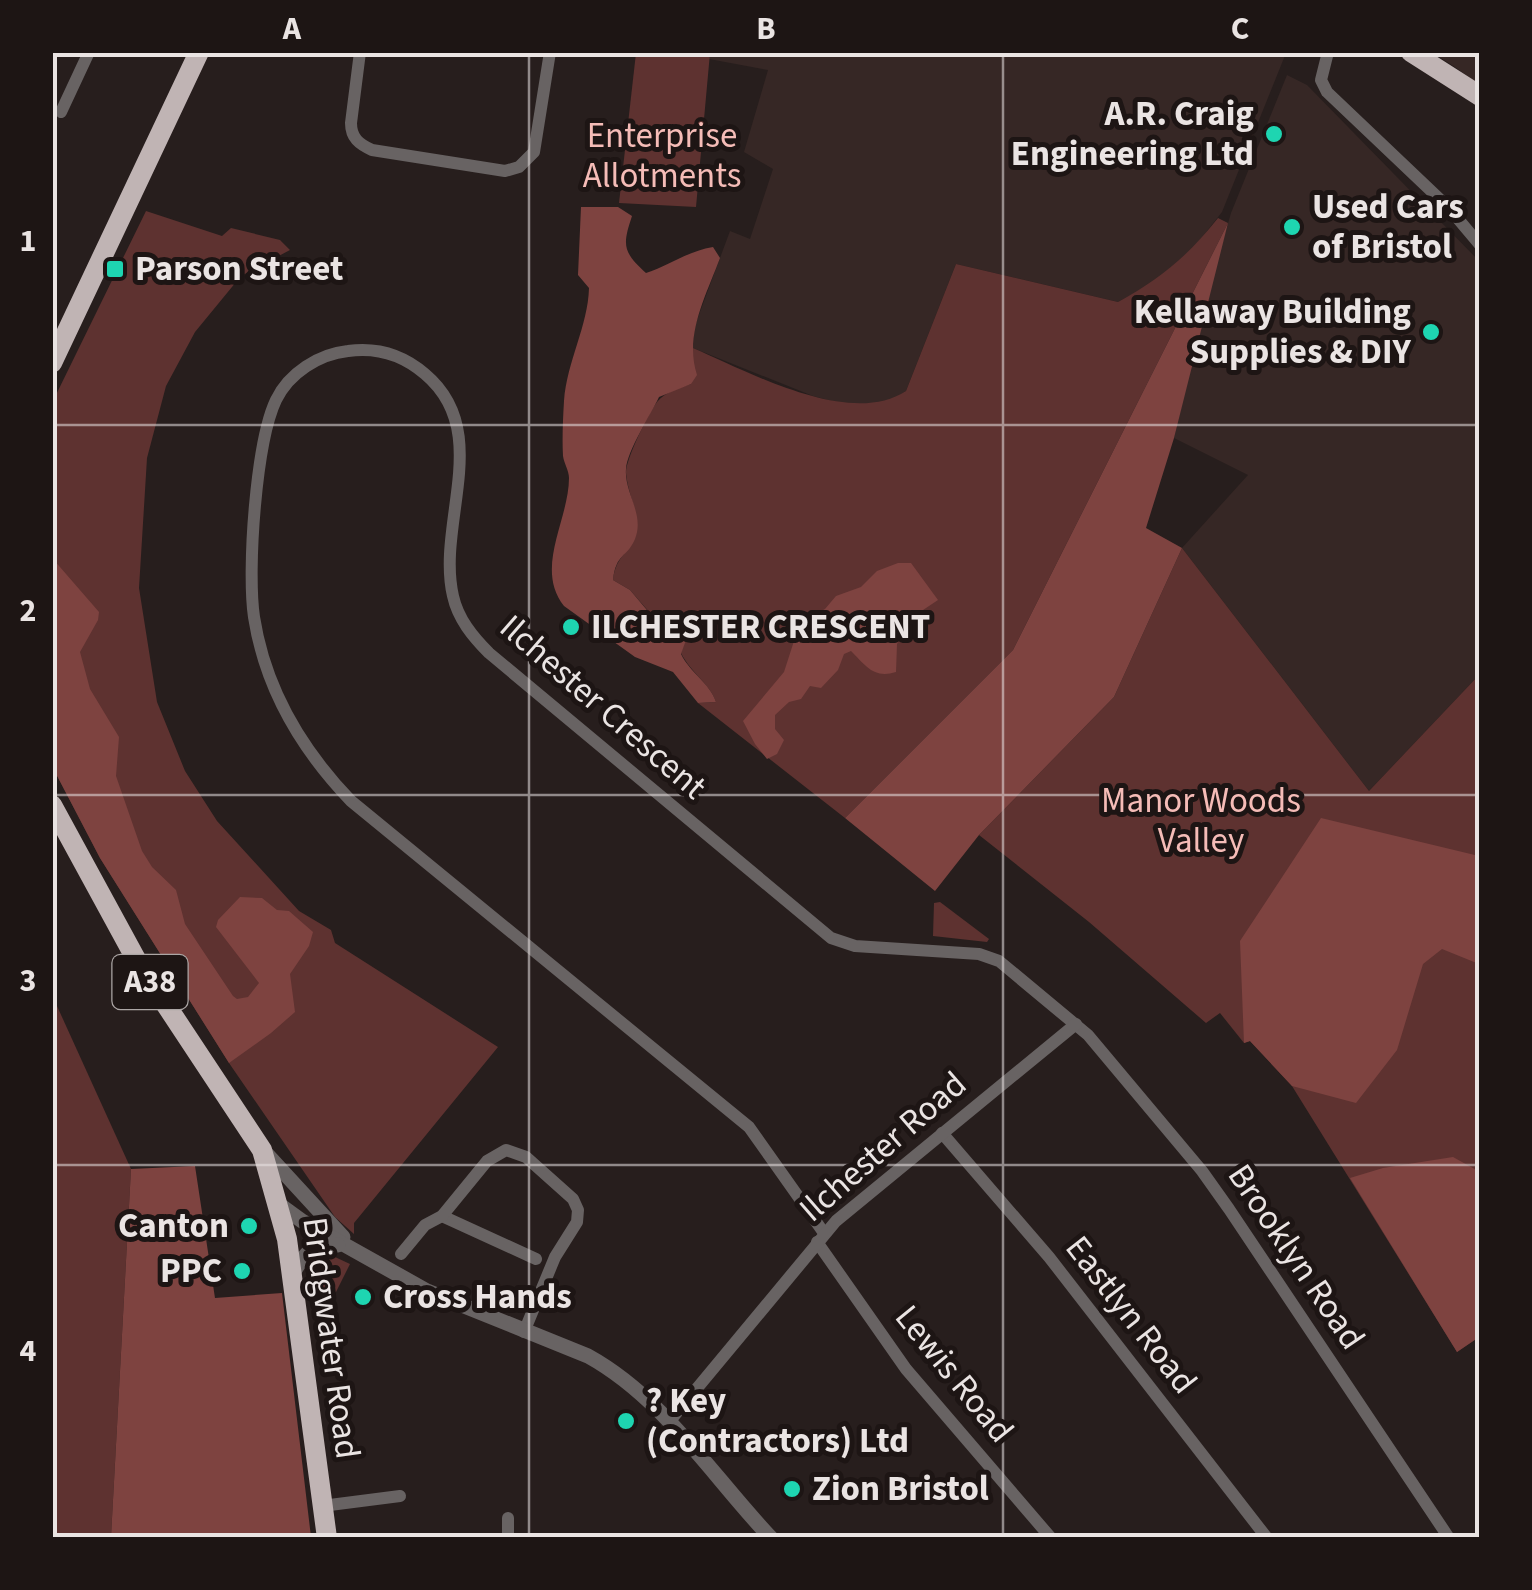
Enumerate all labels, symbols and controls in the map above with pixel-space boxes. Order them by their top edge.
text: A [282,6,302,52]
text: B [756,6,776,52]
text: C [1231,6,1249,52]
place label: A.R. Craig Engineering Ltd [1011,89,1254,179]
park label: Enterprise Allotments [583,111,741,201]
marker: A.R. Craig Engineering Ltd [1263,123,1285,145]
place label: Used Cars of Bristol [1312,182,1464,272]
marker: Used Cars of Bristol [1281,216,1303,238]
text: 1 [20,218,36,264]
place label: Parson Street [135,244,344,294]
marker: Parson Street [104,258,126,280]
place label: Kellaway Building Supplies & DIY [1134,287,1412,377]
marker: Kellaway Building Supplies & DIY [1420,321,1442,343]
text: 2 [20,588,36,634]
place label: ILCHESTER CRESCENT [591,602,930,652]
street label: Ilchester Crescent [489,603,718,811]
marker: ILCHESTER CRESCENT [560,616,582,638]
park label: Manor Woods Valley [1101,776,1301,866]
road number: A38 [112,955,188,1009]
text: 3 [20,958,36,1004]
street label: Ilchester Road [788,1060,978,1234]
street label: Brooklyn Road [1215,1154,1377,1360]
place label: Canton [118,1201,229,1251]
street label: Bridgwater Road [289,1214,373,1462]
marker: Canton [238,1215,260,1237]
street label: Eastlyn Road [1053,1225,1209,1405]
place label: PPC [160,1246,222,1296]
marker: PPC [231,1260,253,1282]
place label: Cross Hands [383,1272,572,1322]
marker: Cross Hands [352,1286,374,1308]
street label: Lewis Road [883,1294,1025,1454]
text: 4 [20,1328,37,1374]
place label: ? Key (Contractors) Ltd [646,1376,909,1466]
marker: ? Key (Contractors) Ltd [615,1410,637,1432]
place label: Zion Bristol [812,1464,989,1514]
marker: Zion Bristol [781,1478,803,1500]

